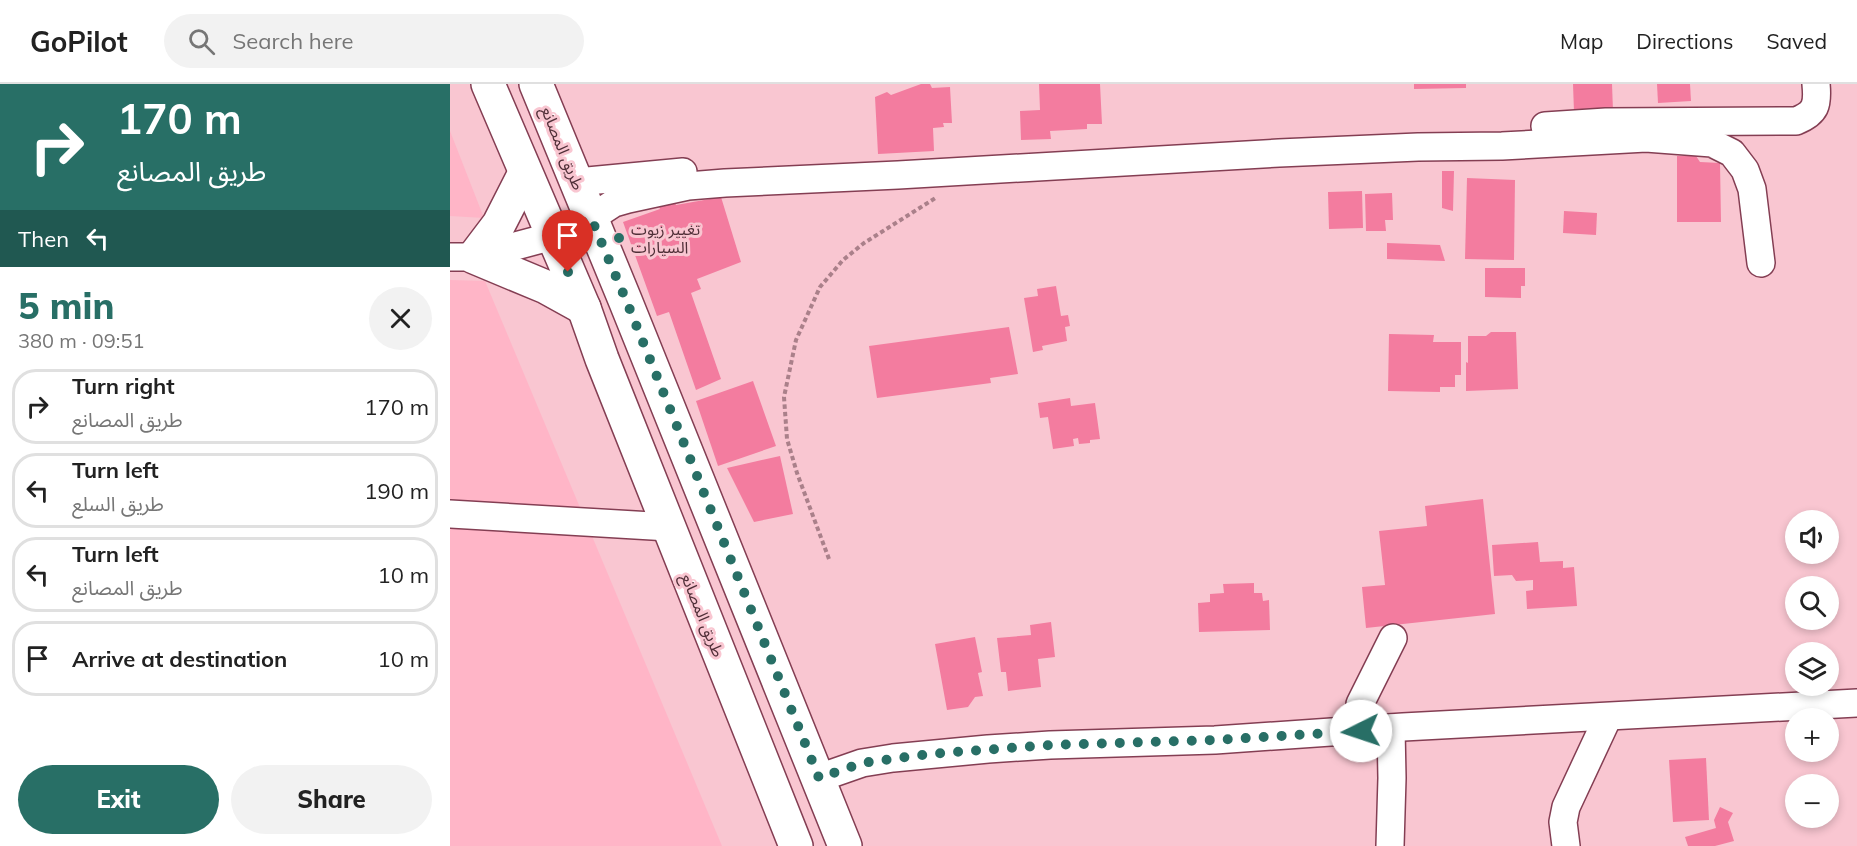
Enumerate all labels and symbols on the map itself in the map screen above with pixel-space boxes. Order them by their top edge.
street label: طريق المصانع [534,103,589,194]
pin [542,210,593,272]
place label: تغيير زيوت السيارات [631,219,700,257]
marker: تغيير زيوت السيارات [612,231,626,245]
street label: طريق المصانع [674,570,729,661]
position arrow [1329,699,1393,763]

